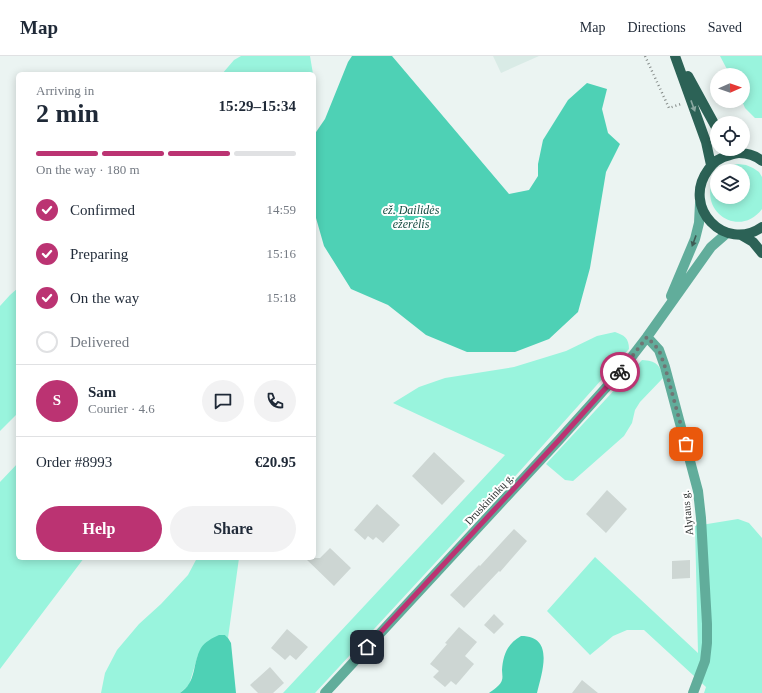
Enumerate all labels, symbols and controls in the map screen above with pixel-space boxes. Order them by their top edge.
text: Map [20,17,58,38]
text: Map [580,20,605,35]
text: Directions [627,20,686,35]
text: Saved [708,20,742,35]
north arrow [710,68,750,108]
map controls [710,68,750,204]
text: Arriving in [36,83,94,98]
text: 15:29–15:34 [219,98,296,114]
text: 2 min [36,99,99,128]
one-way arrow [691,100,697,112]
button: locate [710,116,750,156]
text: On the way · 180 m [36,162,140,177]
button: layers [710,164,750,204]
icon: check [36,199,58,221]
text: Confirmed [70,202,135,218]
text: 14:59 [266,202,296,217]
water label: ež. Dailidės ežerėlis [383,203,440,231]
one-way arrow [691,236,697,248]
icon: check [36,243,58,265]
text: Preparing [70,246,128,262]
text: 15:16 [266,246,296,261]
icon: check [36,287,58,309]
text: On the way [70,290,139,306]
text: 15:18 [266,290,296,305]
text: Delivered [70,334,129,350]
courier [600,352,640,392]
icon: bike [609,361,631,383]
button: chat [202,380,244,422]
button: phone [254,380,296,422]
text: Sam [88,384,116,400]
text: S [53,392,61,408]
text: Courier · 4.6 [88,401,155,416]
pin [669,427,703,461]
icon: bag [675,433,697,455]
text: Order #8993 [36,454,112,470]
text: €20.95 [255,454,296,470]
street label: Druskininkų g. [462,471,516,527]
street label: Alytaus g. [679,490,695,536]
button: Help [36,506,162,552]
button: Share [170,506,296,552]
pin [350,630,384,664]
icon: home [356,636,378,658]

